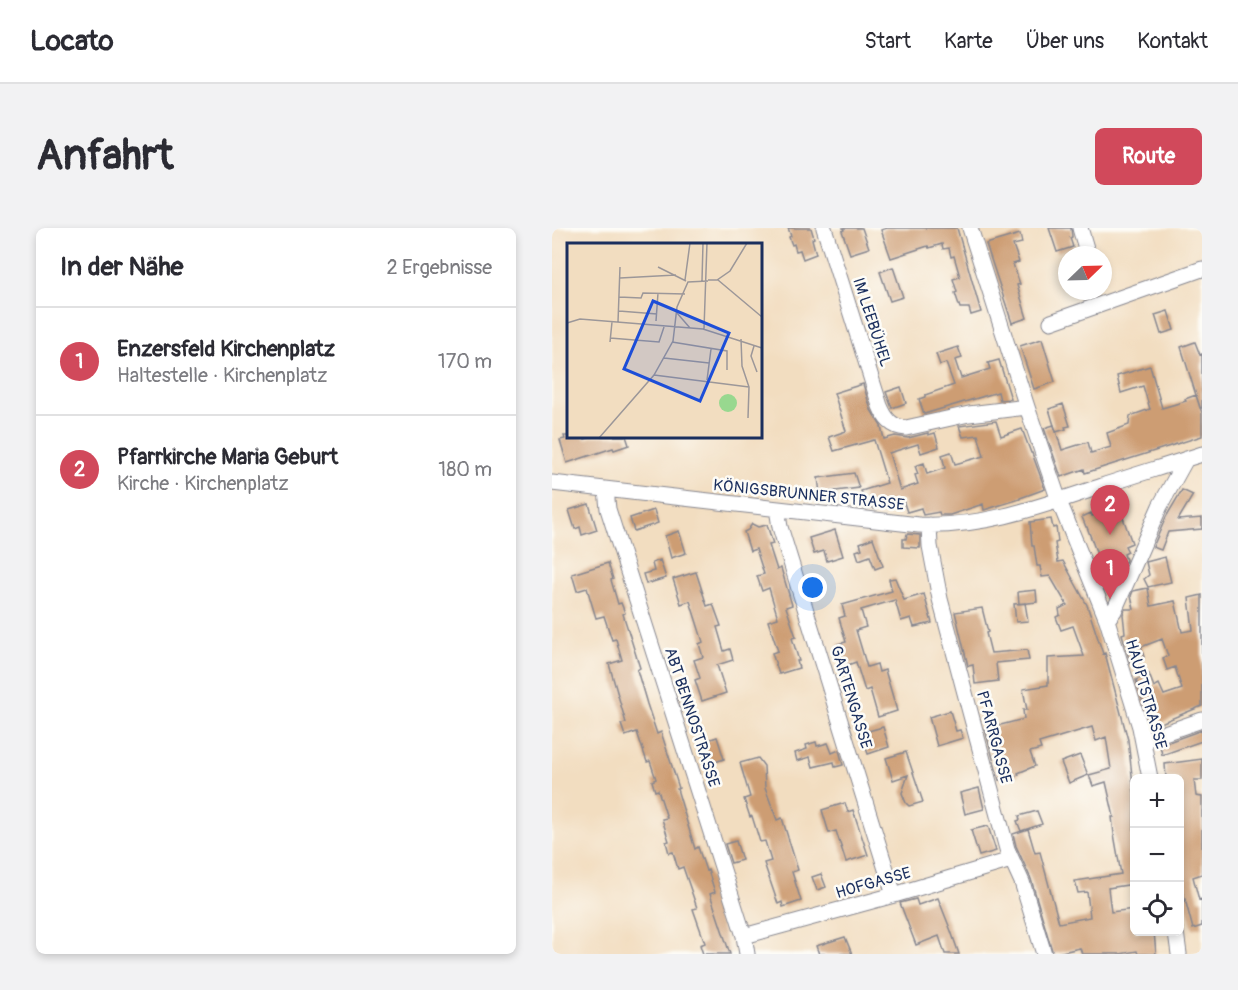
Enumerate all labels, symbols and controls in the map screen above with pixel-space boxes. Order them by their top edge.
text: Locato [30,24,114,59]
text: Start [865,28,911,55]
text: Karte [944,28,993,55]
text: Über uns [1026,28,1104,55]
text: Kontakt [1137,28,1208,55]
button: Route [1095,128,1202,185]
text: Anfahrt [36,130,174,182]
inset map [567,243,762,438]
north arrow [1058,246,1112,300]
text: In der Nähe [60,251,183,283]
text: 2 Ergebnisse [387,255,492,280]
street label: IM LEEBÜHEL [848,275,896,369]
text: Enzersfeld Kirchenplatz [117,335,335,363]
text: 1 [76,349,83,374]
text: 170 m [438,349,492,374]
text: Haltestelle · Kirchenplatz [117,363,327,388]
text: Pfarrkirche Maria Geburt [117,443,338,471]
text: 2 [74,457,85,482]
text: 180 m [438,457,492,482]
text: Kirche · Kirchenplatz [117,471,289,496]
street label: KÖNIGSBRUNNER STRASSE [712,475,905,515]
pin: 2 [1090,486,1130,535]
pin: 1 [1090,550,1130,599]
your location [798,573,827,602]
street label: HAUPTSTRASSE [1121,637,1171,752]
street label: GARTENGASSE [826,643,876,751]
street label: ABT BENNOSTRASSE [660,645,724,790]
street label: PFARRGASSE [972,689,1016,786]
map controls [1130,774,1184,936]
button: + [1130,774,1184,828]
button: − [1130,828,1184,882]
street label: HOFGASSE [833,863,913,903]
button: locate [1130,882,1184,936]

